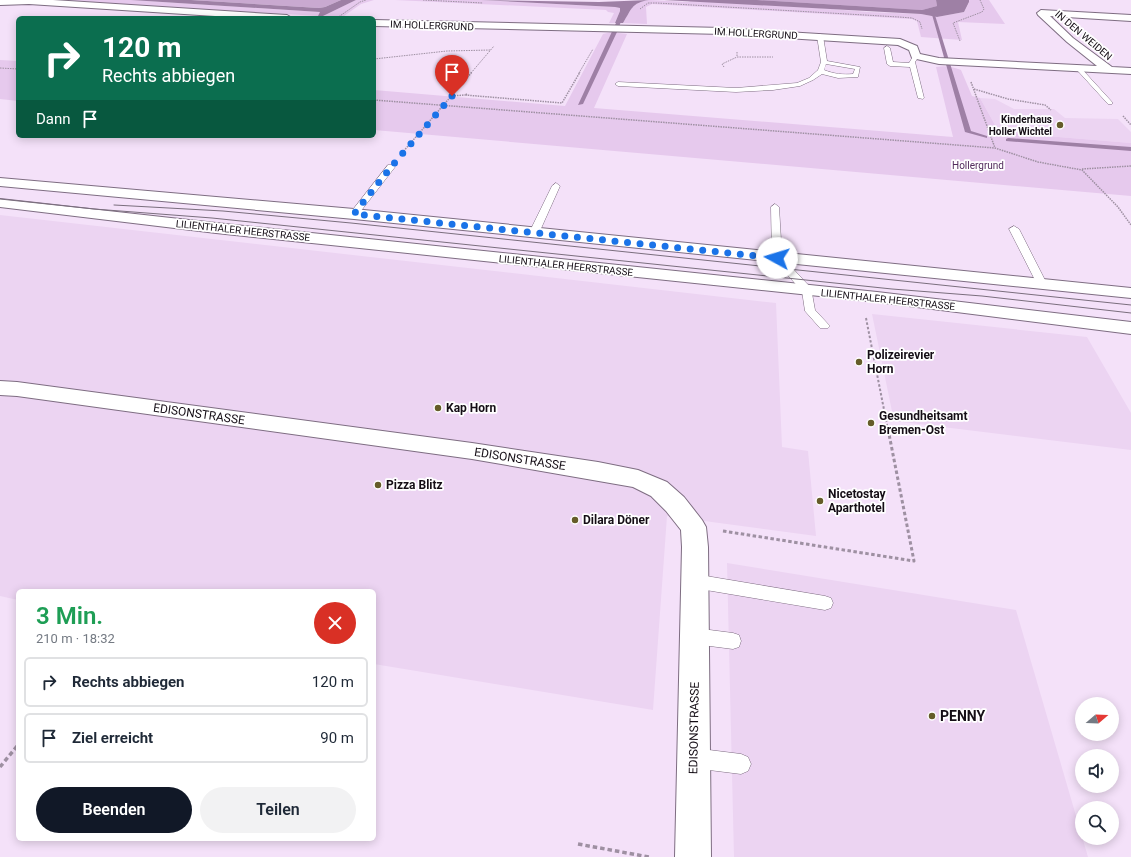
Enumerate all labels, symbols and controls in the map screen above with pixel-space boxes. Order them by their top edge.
street label: IN DEN WEIDEN [1053,8,1114,62]
street label: IM HOLLERGRUND [390,19,474,32]
street label: IM HOLLERGRUND [714,26,798,41]
text: 120 m [102,31,181,64]
icon: right [36,32,88,84]
pin [435,55,469,96]
icon: arrive [441,61,463,83]
text: Rechts abbiegen [102,65,235,86]
icon: arrive [79,108,101,130]
text: Dann [36,110,71,128]
place label: Kinderhaus Holler Wichtel [989,114,1052,137]
marker: Kinderhaus Holler Wichtel [1055,120,1065,130]
park label: Hollergrund [952,160,1004,171]
street label: LILIENTHALER HEERSTRASSE [175,218,311,243]
position arrow [756,237,798,279]
street label: LILIENTHALER HEERSTRASSE [498,253,634,278]
street label: LILIENTHALER HEERSTRASSE [820,287,956,312]
place label: Polizeirevier Horn [867,348,935,376]
marker: Polizeirevier Horn [854,357,864,367]
street label: EDISONSTRASSE [152,401,246,427]
place label: Kap Horn [446,401,496,415]
marker: Kap Horn [433,403,443,413]
place label: Gesundheitsamt Bremen-Ost [879,409,968,437]
marker: Gesundheitsamt Bremen-Ost [866,418,876,428]
street label: EDISONSTRASSE [473,445,567,473]
place label: Pizza Blitz [386,478,443,492]
marker: Pizza Blitz [373,480,383,490]
place label: Nicetostay Aparthotel [828,487,887,515]
marker: Nicetostay Aparthotel [815,496,825,506]
place label: Dilara Döner [583,513,650,527]
marker: Dilara Döner [570,515,580,525]
text: 3 Min. [36,602,103,630]
button: close [314,602,356,644]
text: 210 m · 18:32 [36,631,115,646]
icon: right [38,671,60,693]
text: Rechts abbiegen [72,673,185,691]
text: 120 m [312,673,354,691]
street label: EDISONSTRASSE [686,681,702,774]
north arrow [1075,697,1119,741]
map controls [1075,697,1119,845]
place label: PENNY [940,708,985,724]
marker: PENNY [927,711,937,721]
icon: arrive [38,727,60,749]
text: Ziel erreicht [72,729,153,747]
text: 90 m [320,729,354,747]
button: sound [1075,749,1119,793]
button: Beenden [36,787,192,833]
button: Teilen [200,787,356,833]
button: search [1075,801,1119,845]

